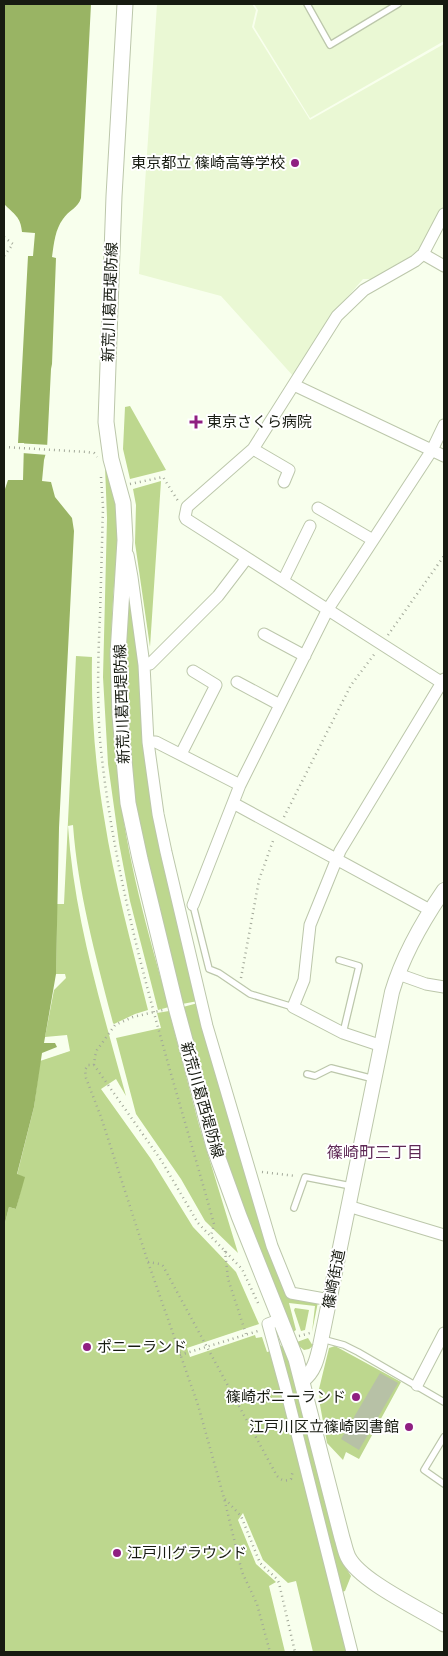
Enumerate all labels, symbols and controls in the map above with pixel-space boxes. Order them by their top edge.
place label: 東京都立 篠崎高等学校 [131,153,285,173]
marker: 東京都立 篠崎高等学校 [289,157,301,169]
street label: 新荒川葛西堤防線 [98,242,122,362]
place label: 東京さくら病院 [207,412,312,432]
marker: 東京さくら病院 [189,415,203,429]
street label: 新荒川葛西堤防線 [110,644,134,764]
street label: 新荒川葛西堤防線 [176,1040,228,1160]
district label: 篠崎町三丁目 [327,1142,423,1164]
street label: 篠崎街道 [318,1248,350,1310]
place label: ポニーランド [97,1337,187,1357]
marker: ポニーランド [81,1341,93,1353]
place label: 篠崎ポニーランド [226,1387,346,1407]
marker: 篠崎ポニーランド [350,1391,362,1403]
place label: 江戸川区立篠崎図書館 [249,1417,399,1437]
marker: 江戸川区立篠崎図書館 [403,1421,415,1433]
place label: 江戸川グラウンド [127,1543,247,1563]
marker: 江戸川グラウンド [111,1547,123,1559]

